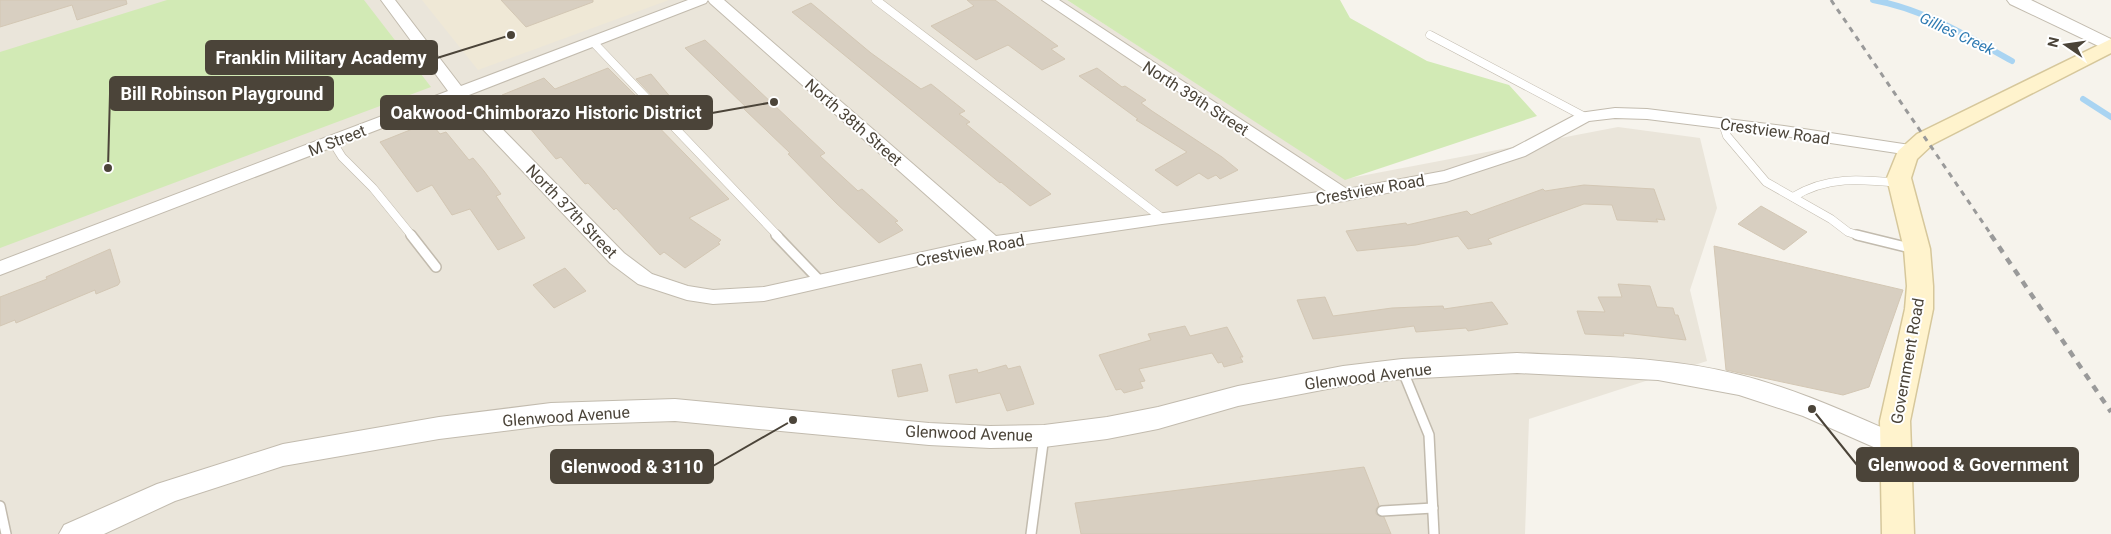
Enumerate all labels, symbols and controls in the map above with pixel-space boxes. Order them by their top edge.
water label: Gillies Creek [1917,9,1998,59]
north arrow [2041,20,2091,70]
text: N [2044,35,2062,49]
callout: Franklin Military Academy [206,41,437,74]
text: Franklin Military Academy [215,47,427,68]
street label: North 39th Street [1139,57,1252,140]
street label: North 38th Street [801,75,906,170]
callout: Bill Robinson Playground [110,77,333,110]
text: Bill Robinson Playground [121,83,323,104]
callout: Oakwood-Chimborazo Historic District [381,96,712,129]
text: Oakwood-Chimborazo Historic District [390,102,702,123]
street label: Crestview Road [1719,114,1831,149]
street label: M Street [306,121,369,160]
street label: North 37th Street [522,161,621,262]
street label: Crestview Road [1314,171,1426,208]
street label: Crestview Road [914,231,1026,270]
street label: Government Road [1887,297,1928,426]
street label: Glenwood Avenue [1304,359,1433,394]
street label: Glenwood Avenue [502,403,630,430]
street label: Glenwood Avenue [905,422,1033,445]
callout: Glenwood & Government [1857,448,2078,481]
callout: Glenwood & 3110 [551,450,713,483]
text: Glenwood & Government [1868,454,2068,475]
text: Glenwood & 3110 [561,456,703,477]

